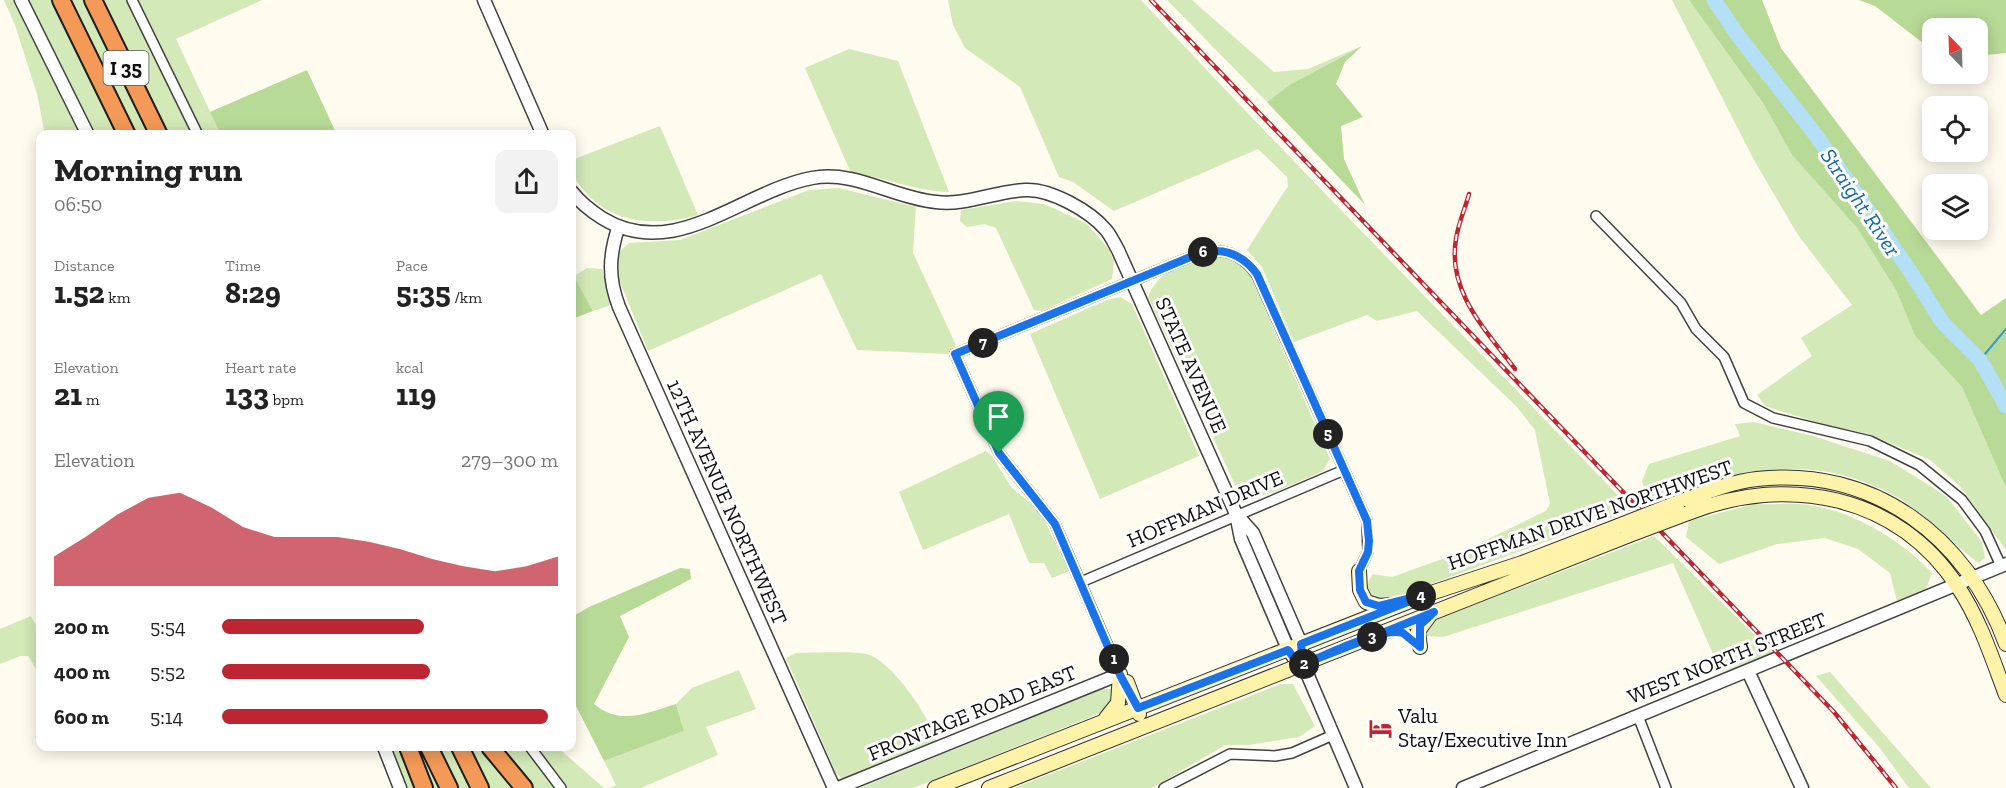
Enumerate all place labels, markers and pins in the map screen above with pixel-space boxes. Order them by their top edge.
pin: 6 [1188,237,1218,267]
pin: 7 [968,328,998,358]
pin [973,391,1024,453]
pin: 5 [1313,419,1343,449]
pin: 4 [1406,581,1436,611]
pin: 3 [1357,622,1387,652]
pin: 1 [1099,644,1129,674]
pin: 2 [1289,649,1319,679]
place label: Valu Stay/Executive Inn [1397,703,1567,752]
hotel icon: Valu Stay/Executive Inn [1367,715,1393,741]

